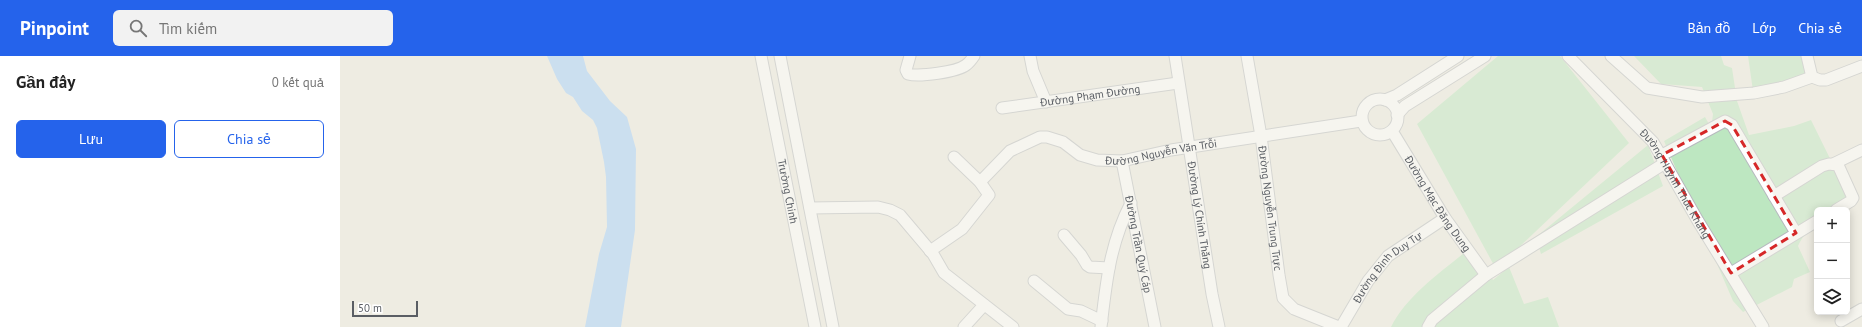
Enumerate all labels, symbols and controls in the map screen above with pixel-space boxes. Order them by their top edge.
search box [113,10,393,46]
text: Pinpoint [20,16,89,40]
icon: search [127,17,149,39]
text: Tìm kiếm [159,19,217,38]
text: Bản đồ [1688,19,1730,37]
text: Lớp [1752,19,1776,37]
text: Chia sẻ [1798,19,1842,37]
text: Gần đây [16,71,75,93]
text: 0 kết quả [272,74,324,91]
street label: Đường Phạm Đường [1038,81,1141,110]
button: Lưu [16,120,166,158]
button: Chia sẻ [174,120,324,158]
street label: Đường Huỳnh Thúc Kháng [1636,125,1714,241]
street label: Đường Nguyễn Văn Trỗi [1104,136,1218,168]
street label: Đường Nguyễn Trung Trực [1255,144,1285,272]
street label: Đường Mạc Đăng Dung [1401,152,1474,255]
street label: Trường Chinh [775,158,801,225]
street label: Đường Lý Chính Thắng [1184,159,1215,270]
street label: Đường Trần Quý Cáp [1122,193,1155,294]
map controls [1814,207,1850,315]
button: + [1814,207,1850,243]
street label: Đường Đinh Duy Tự [1349,228,1425,306]
button: − [1814,243,1850,279]
button: layers [1814,279,1850,315]
scale bar [352,299,418,318]
text: 50 m [358,301,382,315]

